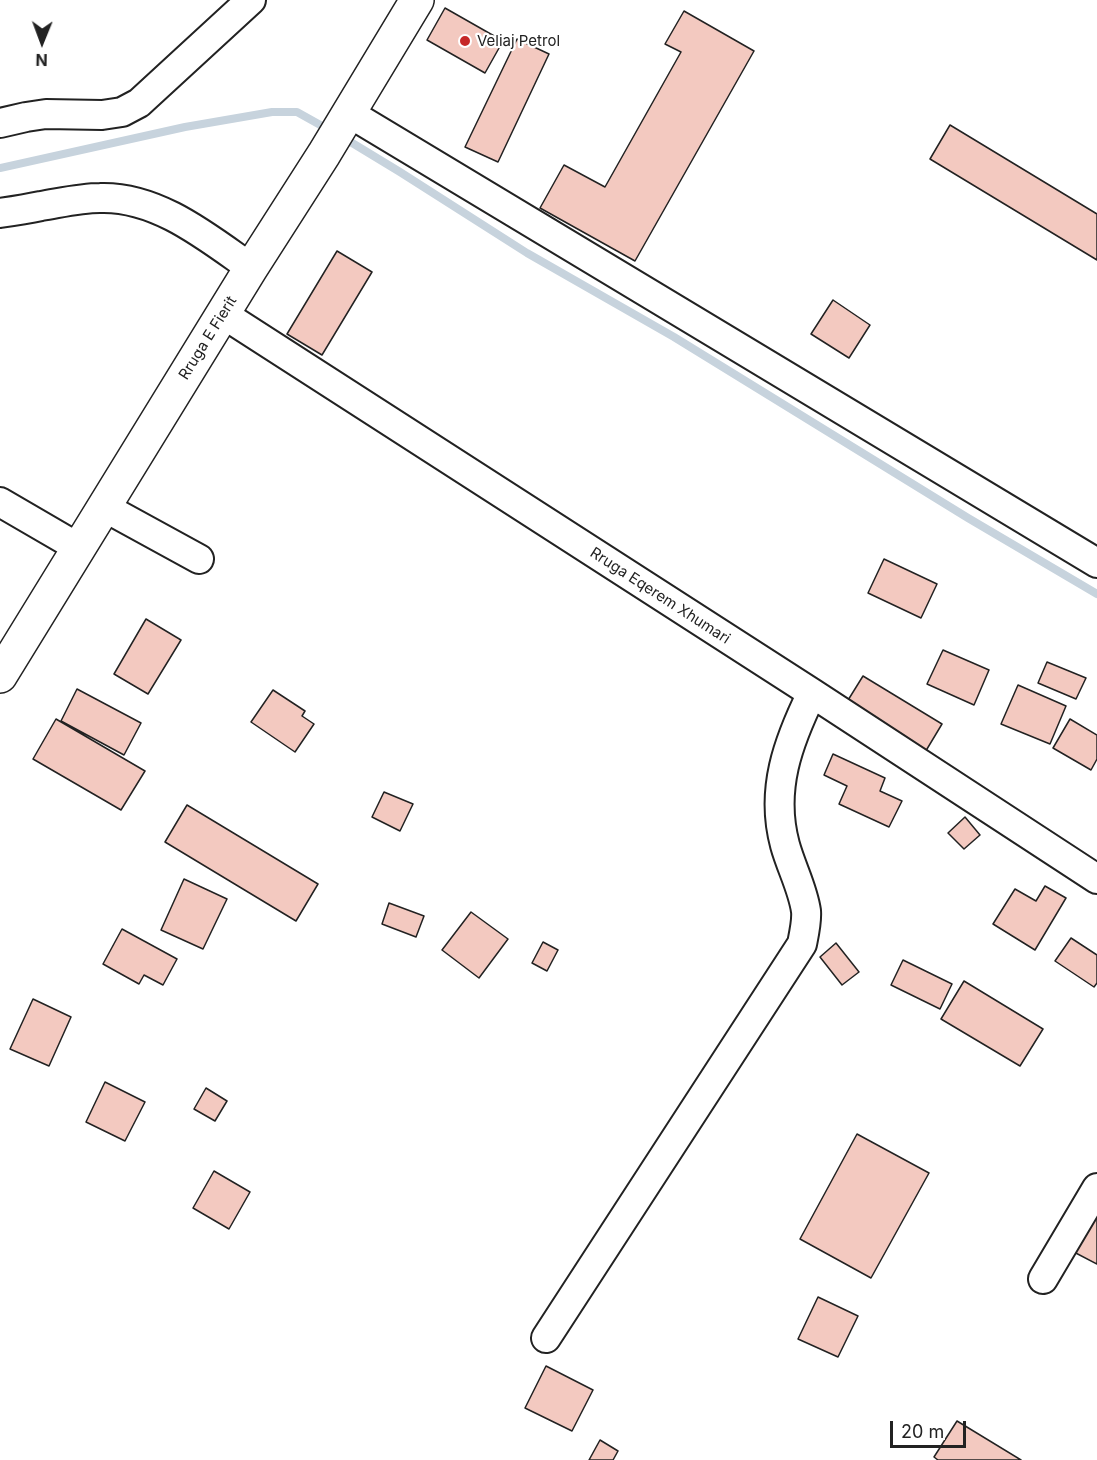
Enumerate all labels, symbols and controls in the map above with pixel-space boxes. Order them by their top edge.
north arrow [12,12,72,72]
place label: Veliaj Petrol [477,32,560,50]
marker: Veliaj Petrol [458,34,472,48]
text: N [35,50,48,70]
street label: Rruga E Fierit [175,293,241,383]
street label: Rruga Eqerem Xhumari [587,544,733,648]
scale bar [893,1409,970,1447]
text: 20 m [901,1421,944,1442]

